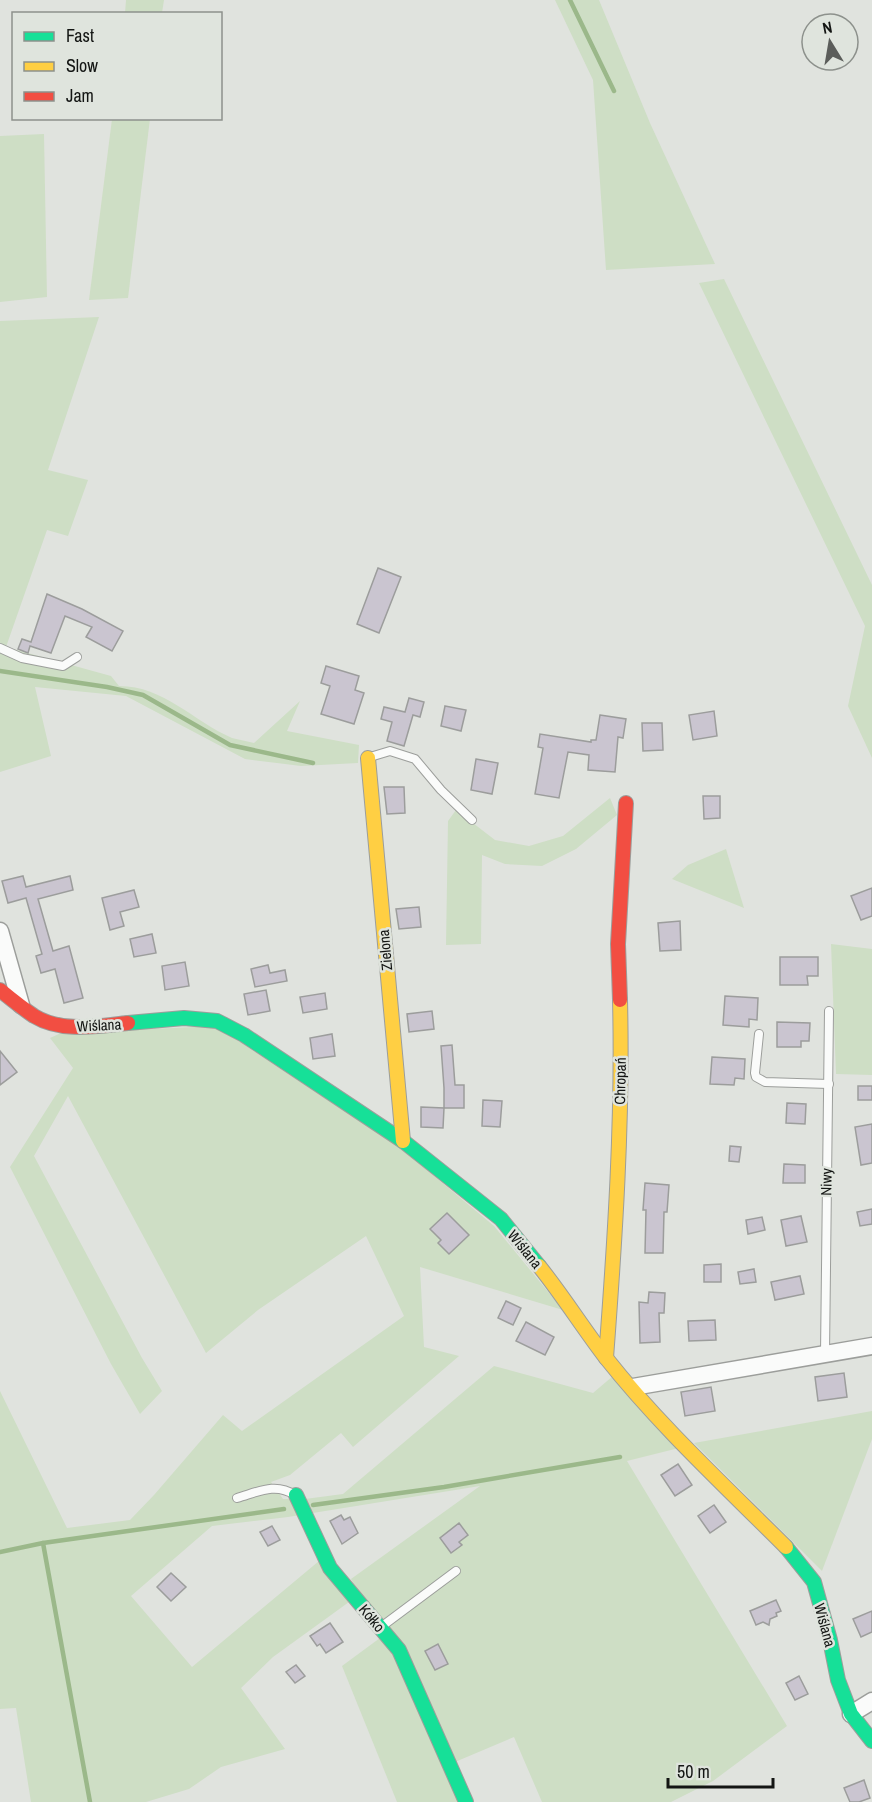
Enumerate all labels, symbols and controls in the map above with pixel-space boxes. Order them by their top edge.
legend [12,12,222,120]
north arrow [800,12,860,72]
text: N [820,16,834,39]
text: Fast [66,23,94,48]
text: Slow [66,53,98,78]
text: Jam [66,83,94,108]
street label: Zielona [373,928,397,971]
street label: Wiślana [76,1013,122,1037]
street label: Chropań [609,1057,631,1105]
street label: Niwy [815,1167,837,1196]
street label: Wiślana [503,1225,547,1273]
street label: Kółko [354,1599,390,1637]
street label: Wiślana [809,1601,841,1649]
scale bar [668,1751,773,1789]
text: 50 m [677,1759,710,1784]

